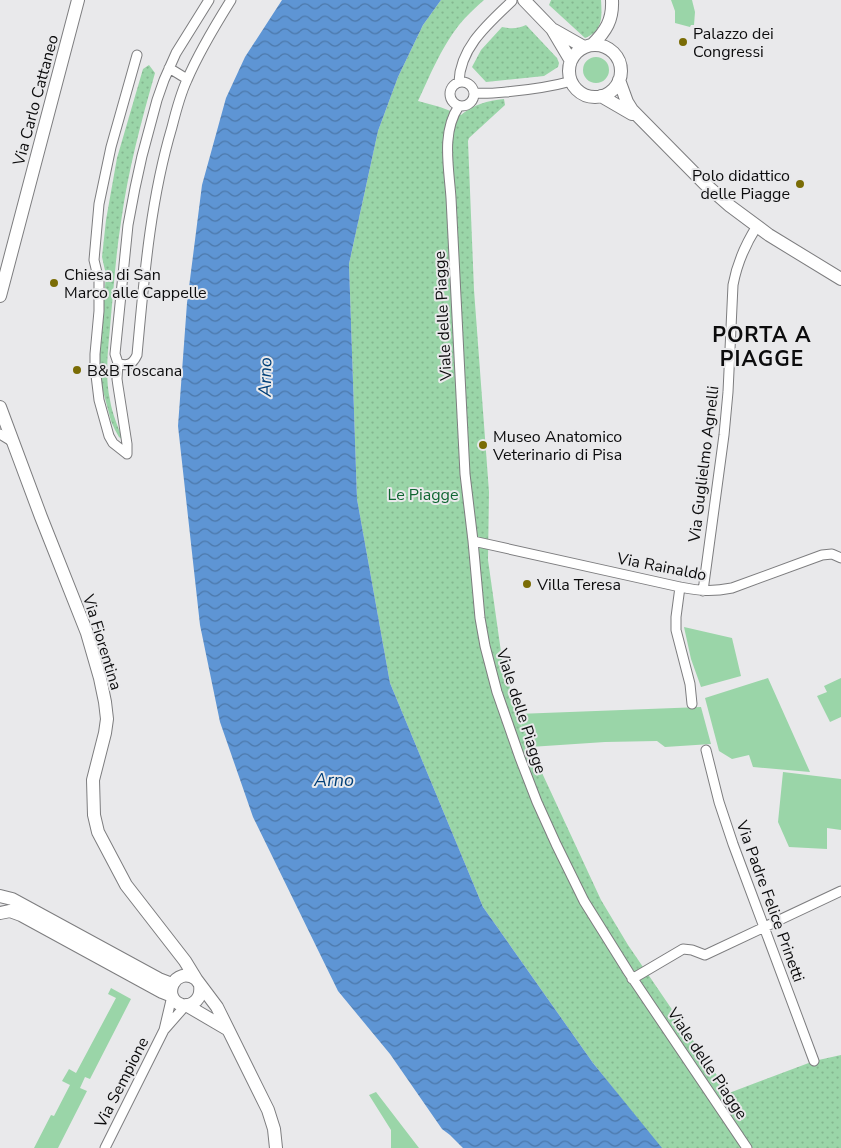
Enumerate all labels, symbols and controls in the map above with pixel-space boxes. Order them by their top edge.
place label: Palazzo dei Congressi [693,23,774,63]
street label: Via Carlo Cattaneo [8,32,64,169]
marker: Palazzo dei Congressi [677,36,689,48]
place label: Polo didattico delle Piagge [692,165,790,205]
marker: Polo didattico delle Piagge [794,178,806,190]
street label: Viale delle Piagge [429,250,457,382]
place label: Chiesa di San Marco alle Cappelle [64,264,207,304]
marker: Chiesa di San Marco alle Cappelle [48,277,60,289]
district label: PORTA A PIAGGE [712,321,812,373]
water label: Arno [253,357,277,398]
place label: B&B Toscana [87,360,182,382]
marker: B&B Toscana [71,364,83,376]
street label: Via Guglielmo Agnelli [683,385,725,545]
place label: Museo Anatomico Veterinario di Pisa [492,426,622,466]
marker: Museo Anatomico Veterinario di Pisa [477,439,489,451]
park label: Le Piagge [388,484,458,506]
street label: Via Rainaldo [614,547,708,586]
place label: Villa Teresa [536,574,621,596]
marker: Villa Teresa [521,578,533,590]
street label: Via Fiorentina [77,591,127,693]
street label: Viale delle Piagge [490,645,552,776]
water label: Arno [313,768,354,792]
street label: Via Padre Felice Prinetti [730,817,809,985]
street label: Viale delle Piagge [661,1003,753,1124]
street label: Via Sempione [89,1033,154,1132]

